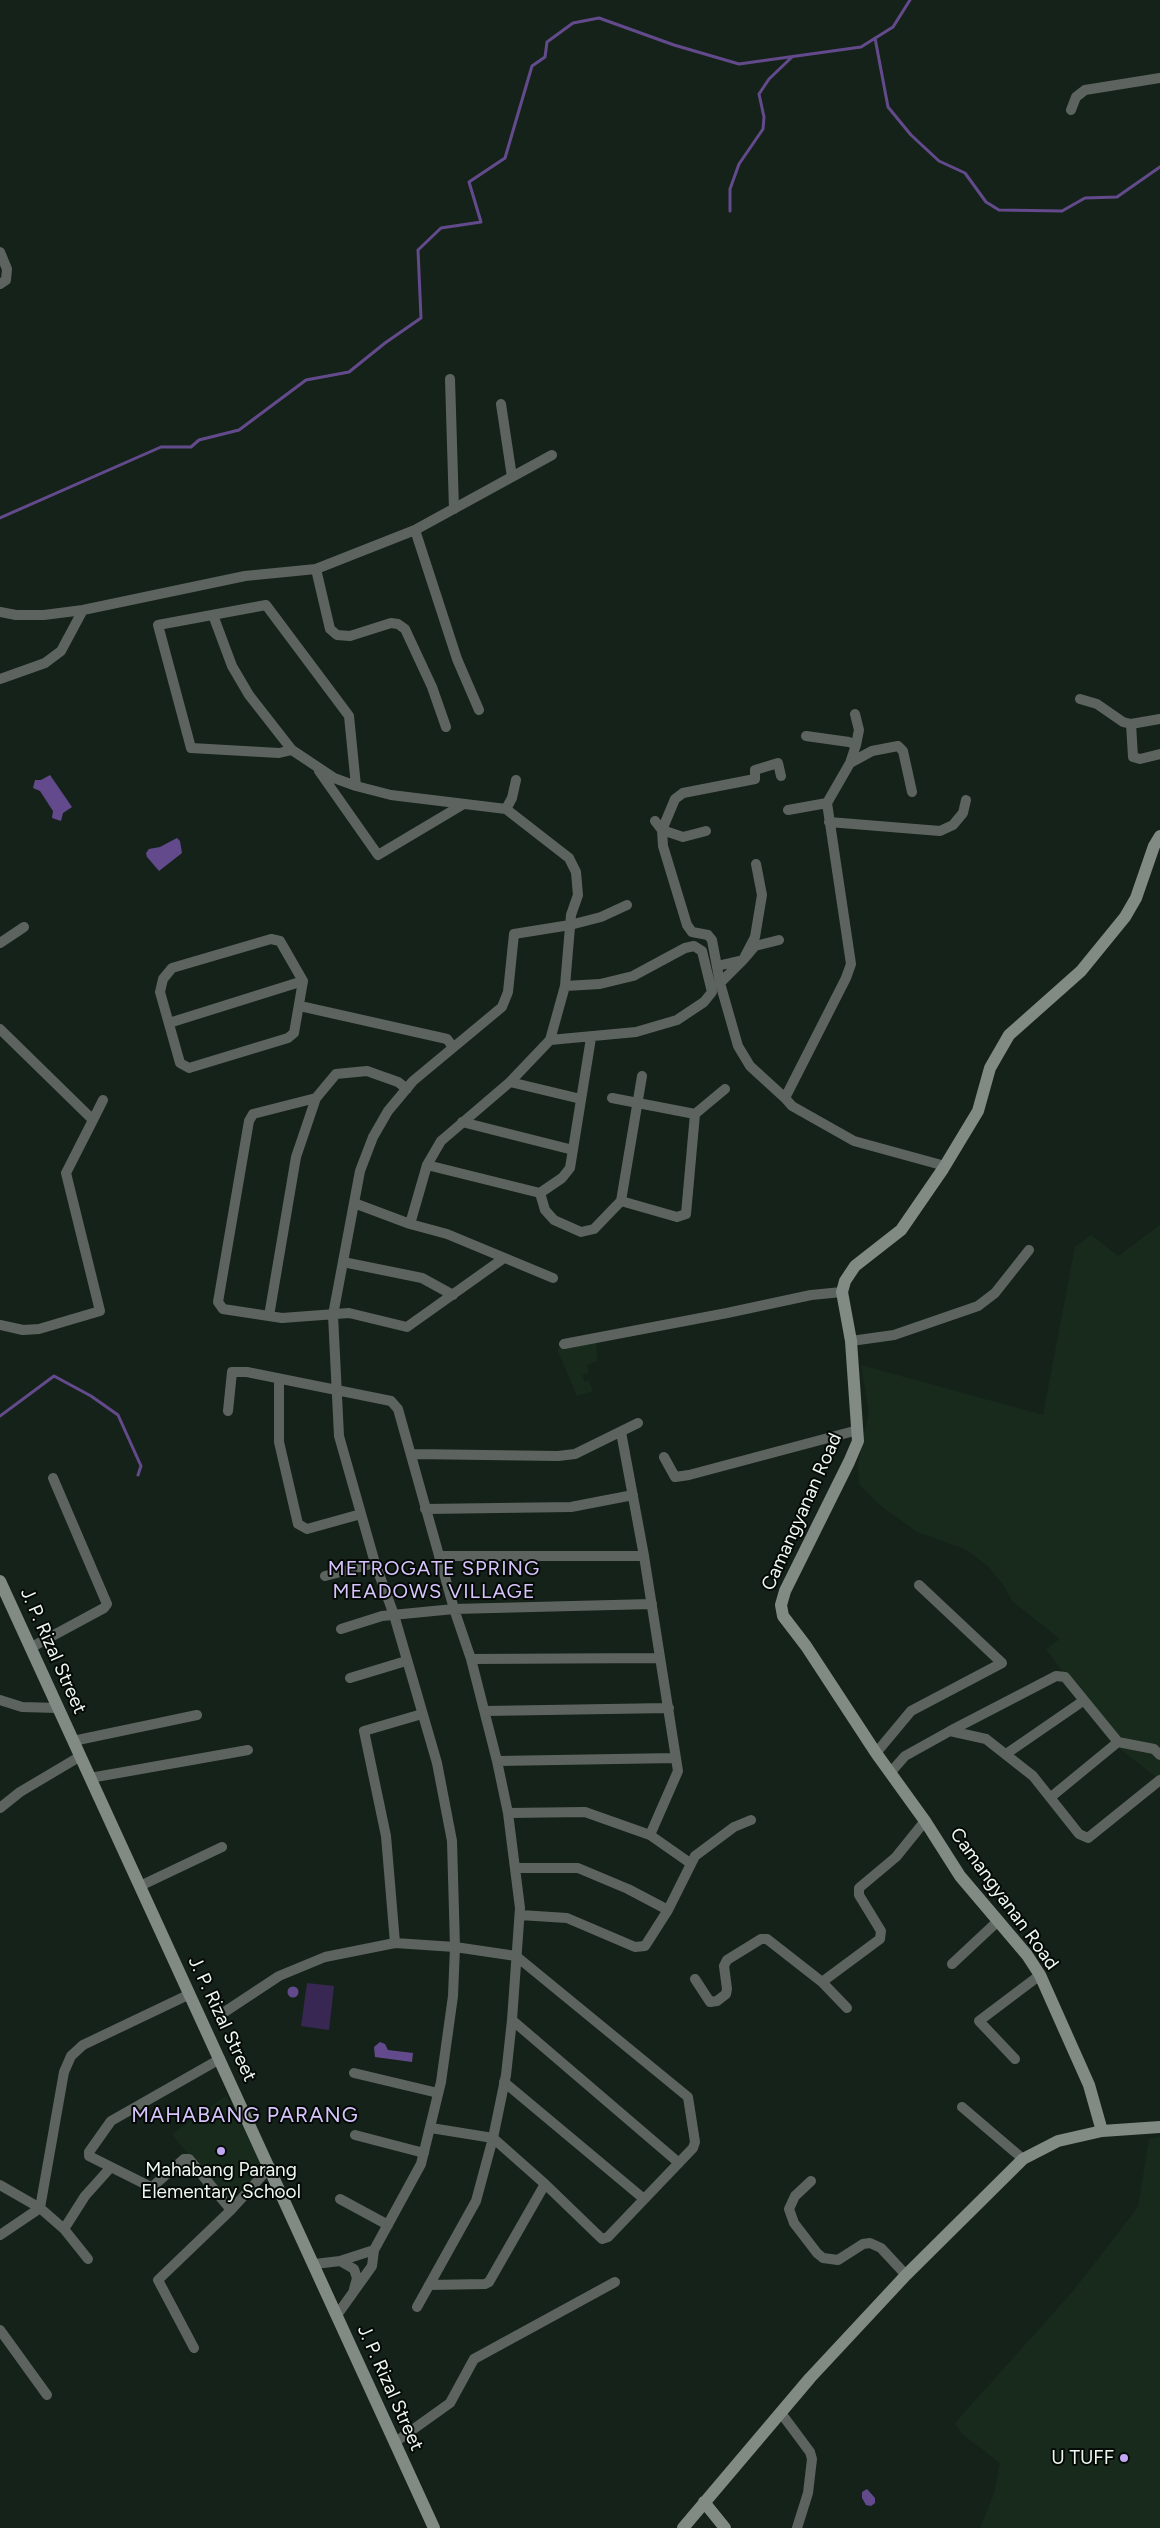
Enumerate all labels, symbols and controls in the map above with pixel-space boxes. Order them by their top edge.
street label: Camangyanan Road [757,1430,847,1594]
district label: METROGATE SPRING MEADOWS VILLAGE [326,1557,542,1604]
street label: J. P. Rizal Street [15,1584,91,1718]
street label: Camangyanan Road [945,1824,1063,1974]
street label: J. P. Rizal Street [183,1953,261,2085]
district label: MAHABANG PARANG [129,2103,361,2129]
marker: Mahabang Parang Elementary School [215,2145,227,2157]
place label: Mahabang Parang Elementary School [141,2159,301,2203]
street label: J. P. Rizal Street [352,2321,428,2455]
place label: U TUFF [1051,2447,1114,2469]
marker: U TUFF [1118,2452,1130,2464]

